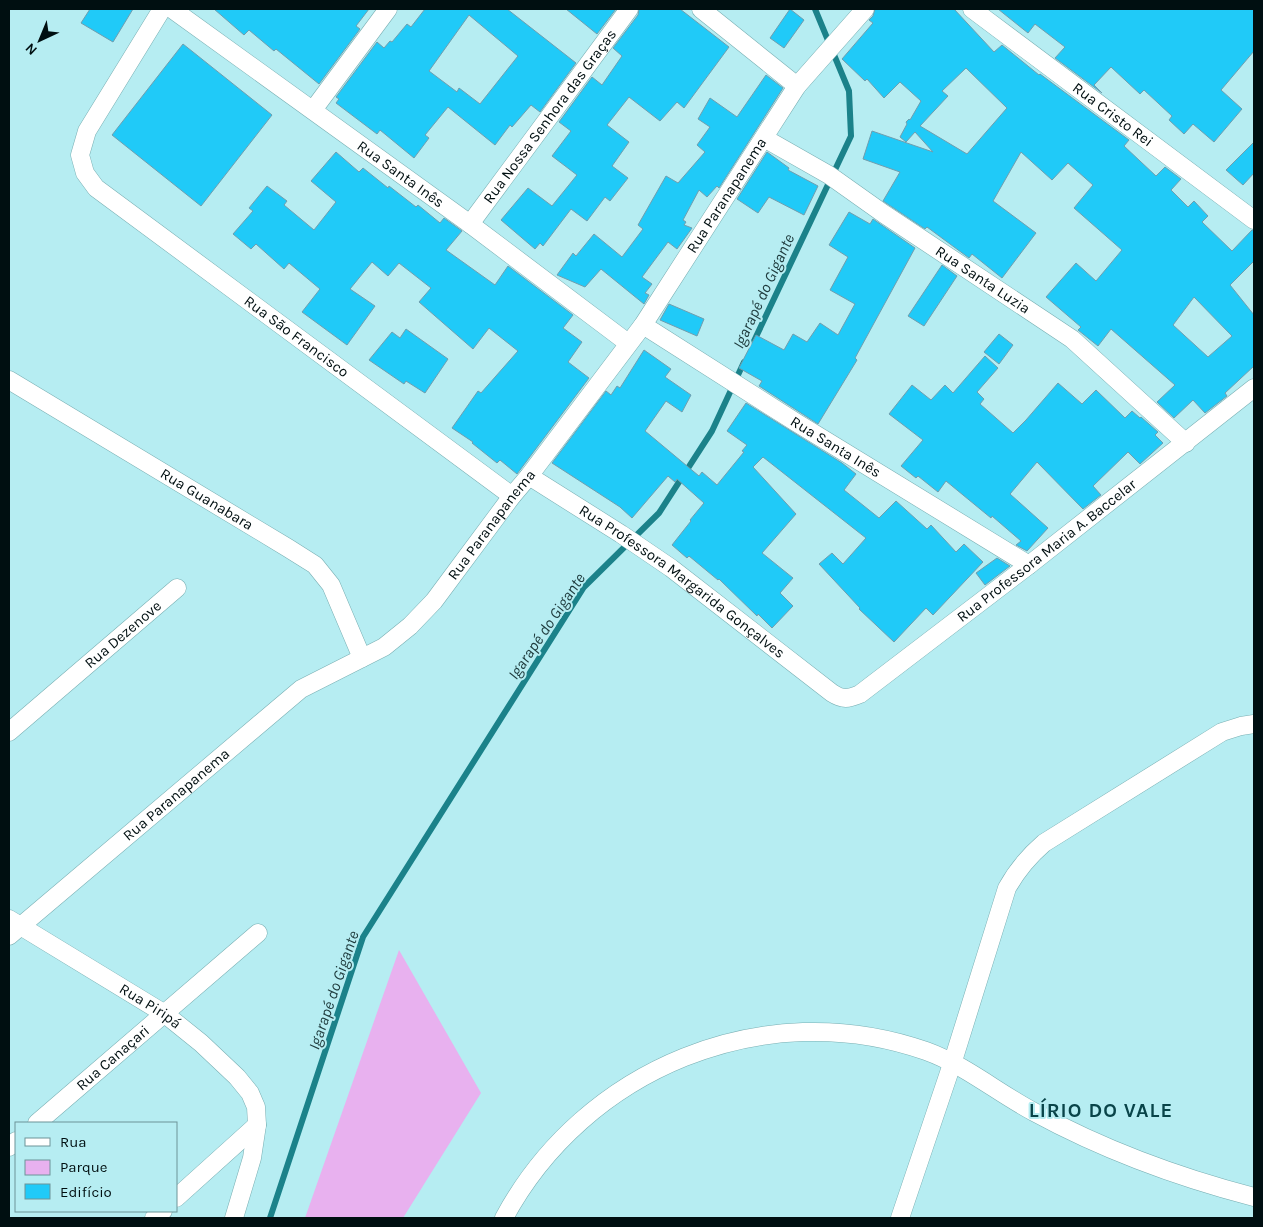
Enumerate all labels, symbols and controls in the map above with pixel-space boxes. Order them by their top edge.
north arrow [15,15,65,65]
street label: Rua Nossa Senhora das Graças [479,26,620,207]
text: N [22,39,41,59]
street label: Rua Cristo Rei [1069,79,1157,150]
street label: Rua Paranapanema [683,134,770,257]
street label: Rua Santa Inês [354,137,448,211]
water label: Igarapé do Gigante [729,230,799,352]
street label: Rua Santa Luzia [932,242,1034,318]
street label: Rua São Francisco [241,292,352,381]
street label: Rua Santa Inês [787,412,884,481]
street label: Rua Guanabara [157,464,257,534]
street label: Rua Paranapanema [444,466,539,583]
street label: Rua Professora Maria A. Baccelar [953,475,1140,626]
street label: Rua Professora Margarida Gonçalves [576,501,789,662]
water label: Igarapé do Gigante [504,569,589,683]
street label: Rua Dezenove [81,597,165,672]
street label: Rua Paranapanema [119,744,233,845]
water label: Igarapé do Gigante [304,928,363,1052]
street label: Rua Piripá [116,979,185,1032]
street label: Rua Canaçari [73,1021,153,1094]
district label: LÍRIO DO VALE [1029,1097,1173,1122]
legend [15,1122,178,1212]
text: Rua [60,1133,87,1151]
text: Parque [60,1158,108,1176]
text: Edifício [60,1183,112,1201]

